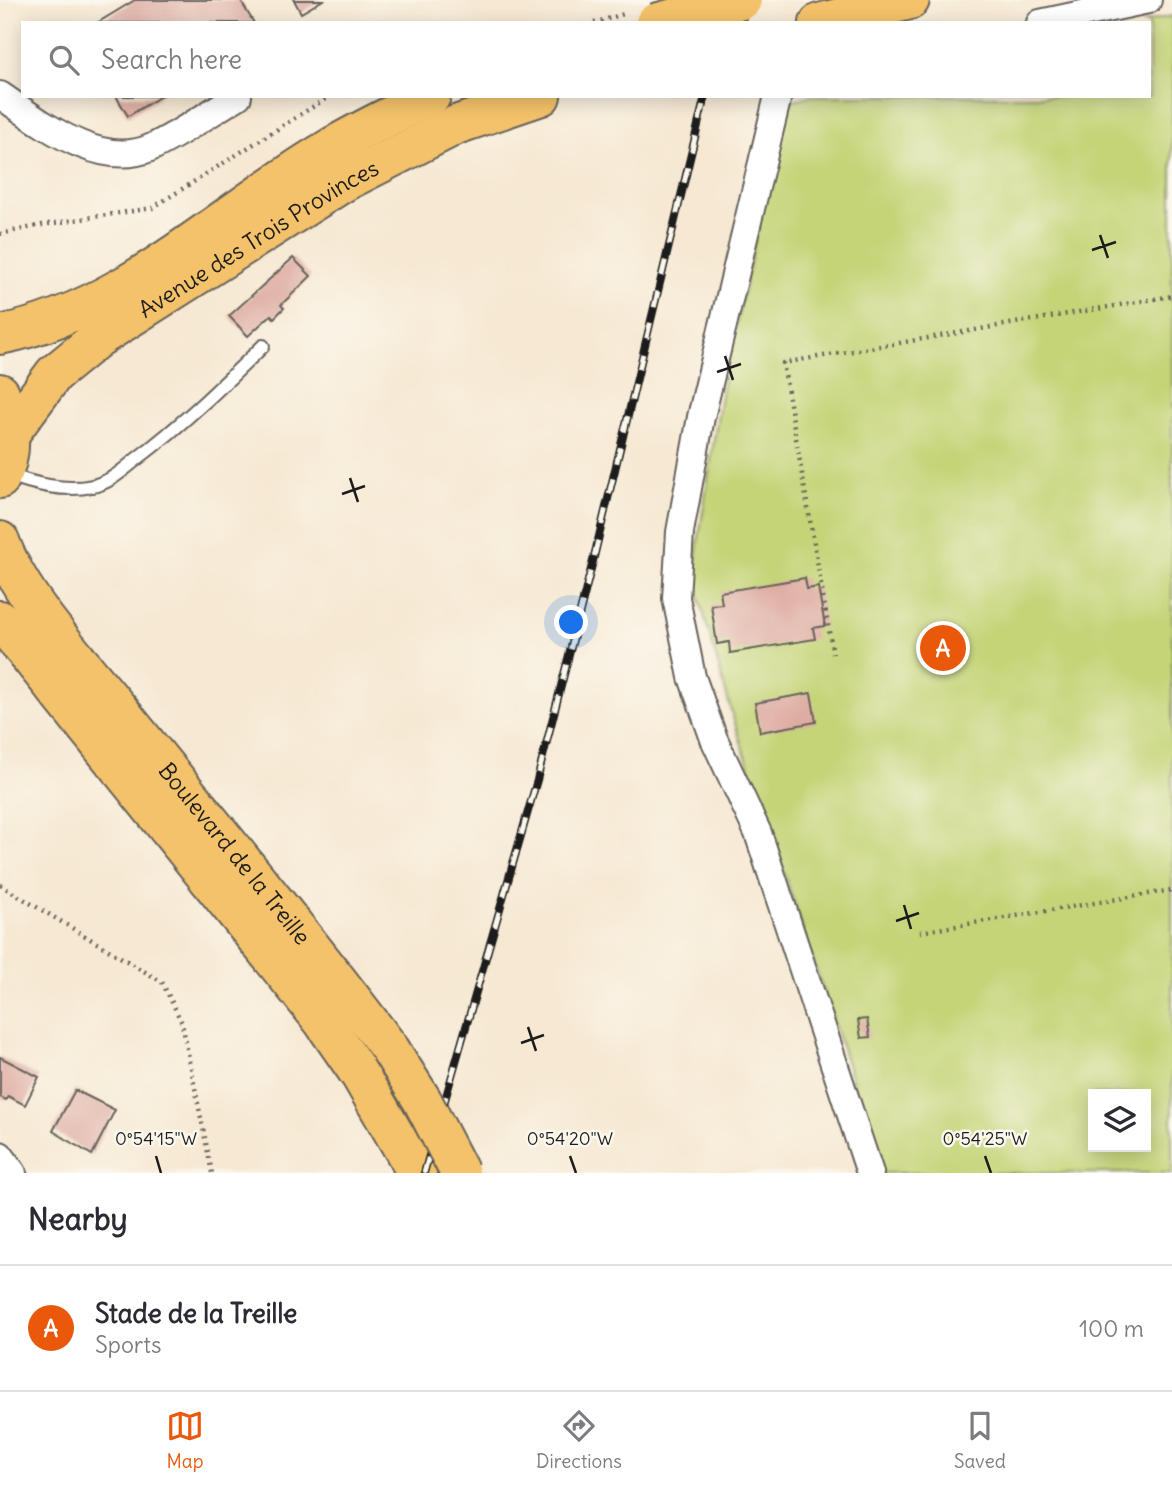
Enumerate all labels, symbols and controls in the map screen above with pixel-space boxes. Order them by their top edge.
search box [21,21,1151,98]
icon: search [45,41,83,79]
text: Search here [101,43,242,76]
street label: Avenue des Trois Provinces [132,152,383,323]
your location [554,605,588,639]
pin: A [920,622,966,674]
street label: Boulevard de la Treille [153,756,318,950]
map controls [1088,1089,1151,1152]
button: layers [1088,1089,1151,1152]
text: 0°54'15"W [115,1127,197,1150]
text: 0°54'20"W [527,1127,613,1150]
text: 0°54'25"W [943,1127,1027,1150]
text: Nearby [28,1200,128,1238]
text: Stade de la Treille [95,1297,297,1330]
text: A [44,1314,58,1343]
text: 100 m [1079,1314,1144,1343]
text: Sports [95,1330,161,1359]
tab: Map [166,1407,204,1473]
tab: Directions [536,1407,622,1473]
tab: Saved [954,1407,1006,1473]

